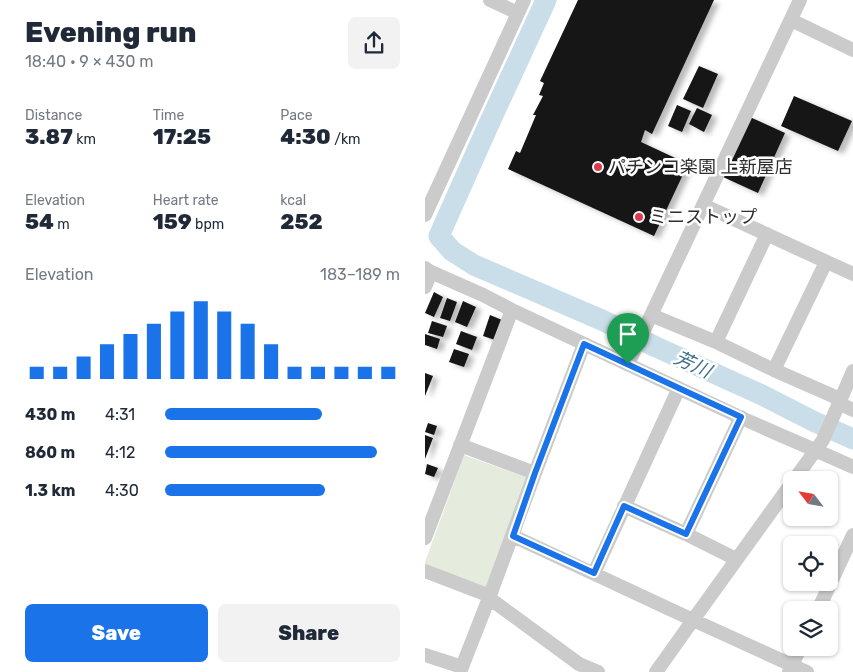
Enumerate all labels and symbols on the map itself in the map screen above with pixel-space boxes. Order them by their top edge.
place label: パチンコ楽園 上新屋店 [608,156,792,178]
marker: パチンコ楽園 上新屋店 [592,161,604,173]
place label: ミニストップ [649,206,757,228]
marker: ミニストップ [633,211,645,223]
pin [607,313,649,364]
water label: 芳川 [671,346,717,384]
north arrow [783,471,837,526]

